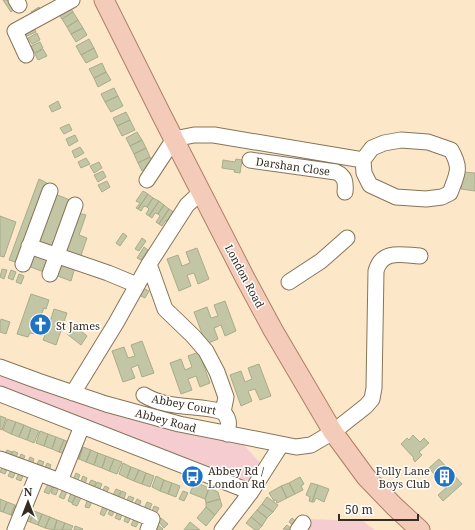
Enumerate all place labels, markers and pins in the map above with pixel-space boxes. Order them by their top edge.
church icon: St James [28,312,54,338]
place label: St James [56,318,100,333]
bus stop icon: Abbey Rd / London Rd [179,463,205,489]
place label: Abbey Rd / London Rd [208,463,266,491]
place label: Folly Lane Boys Club [376,463,430,491]
building icon: Folly Lane Boys Club [432,463,458,489]

